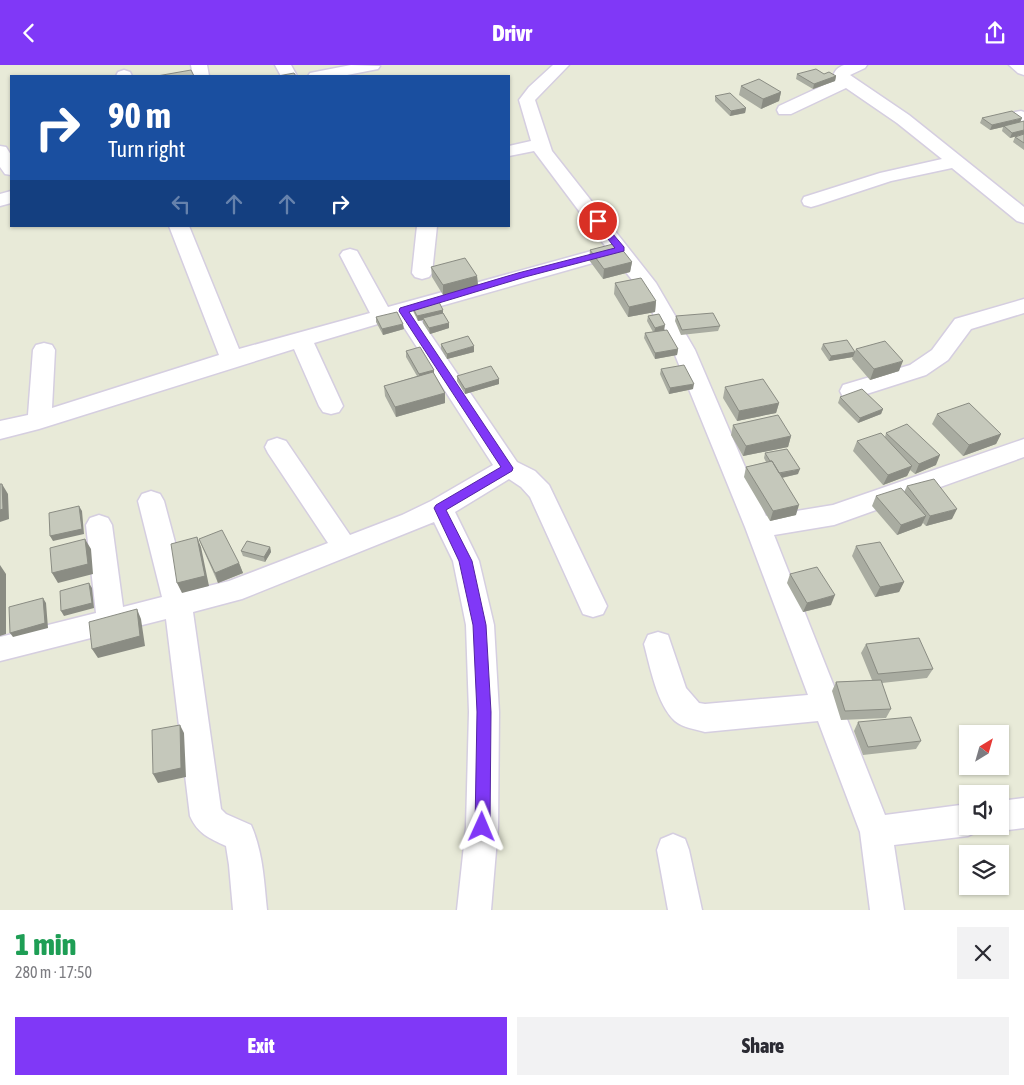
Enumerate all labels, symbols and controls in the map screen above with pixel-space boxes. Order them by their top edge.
icon: back [15,19,43,47]
icon: share [981,19,1009,47]
text: Drivr [492,20,532,46]
icon: right [25,95,90,160]
text: 90 m [108,95,171,135]
text: Turn right [108,136,185,162]
icon: left [167,190,195,218]
icon: ahead [220,190,248,218]
icon: ahead [273,190,301,218]
icon: right [326,190,354,218]
pin [577,200,619,242]
icon: arrive [584,207,612,235]
north arrow [959,725,1009,775]
map controls [959,725,1009,895]
button: sound [959,785,1009,835]
position arrow [455,800,507,852]
button: layers [959,845,1009,895]
text: 1 min [15,927,76,961]
button: close [957,927,1009,979]
text: 280 m · 17:50 [15,963,92,981]
button: Exit [15,1017,507,1075]
button: Share [517,1017,1009,1075]

